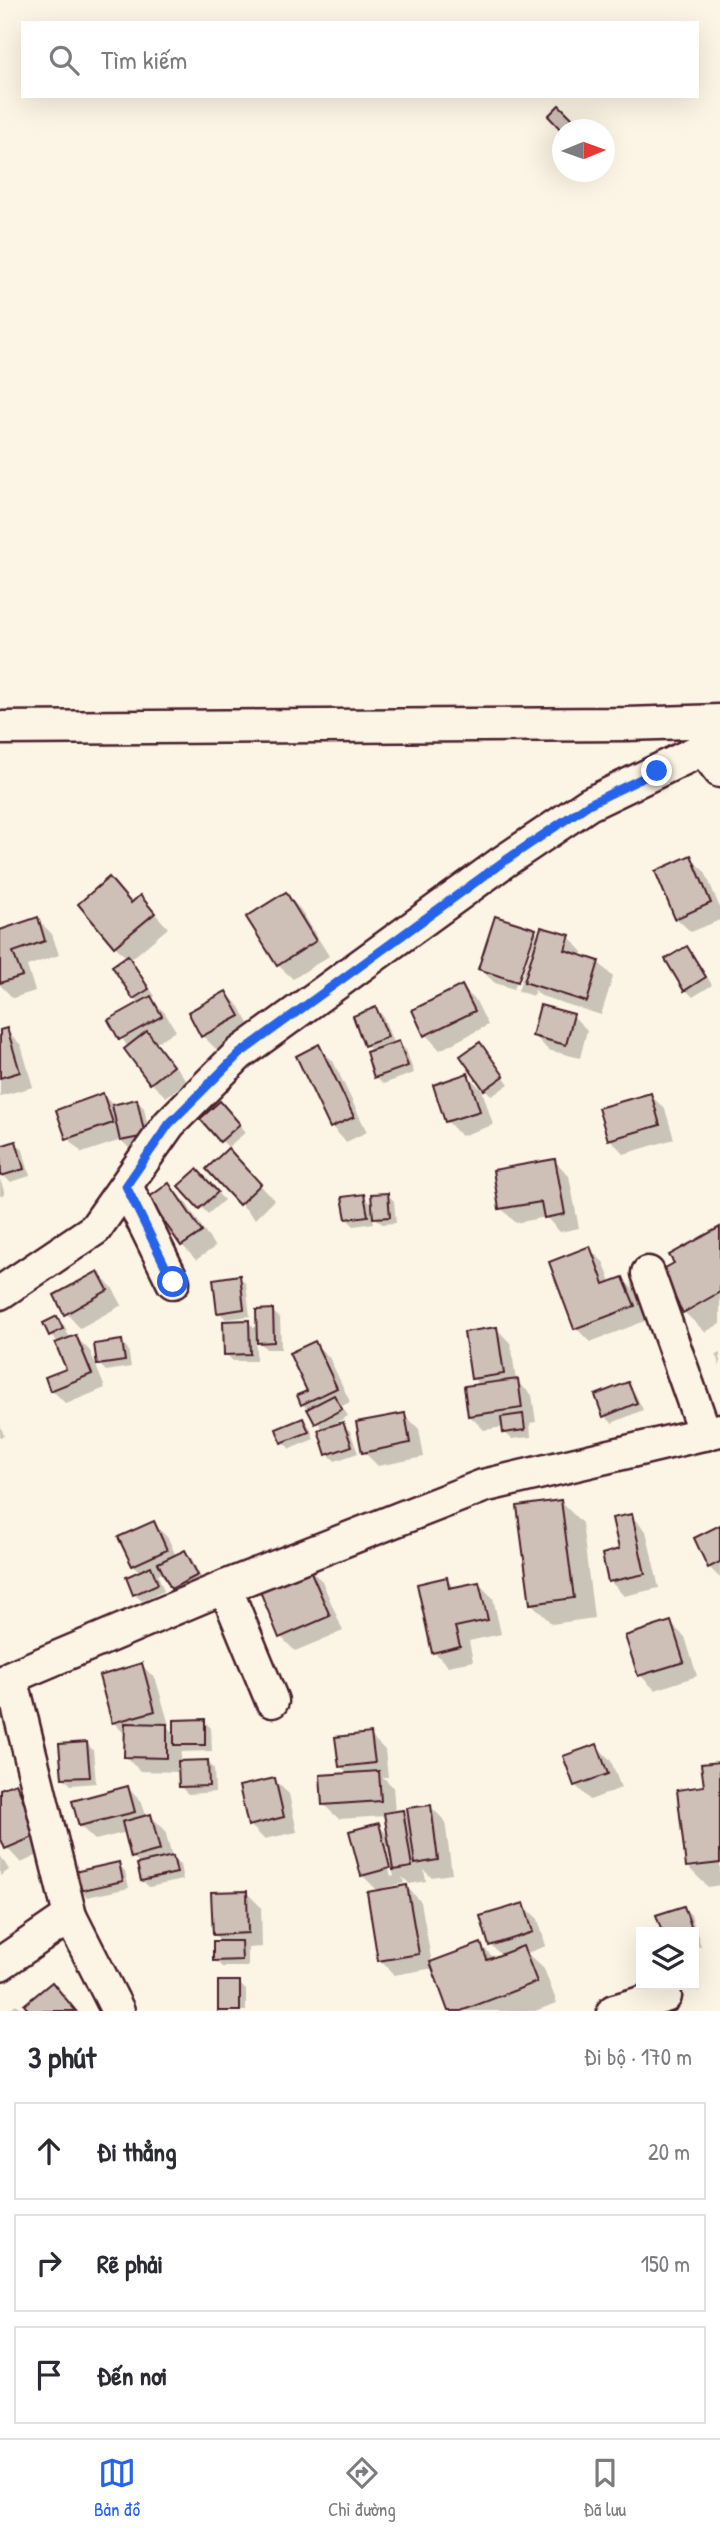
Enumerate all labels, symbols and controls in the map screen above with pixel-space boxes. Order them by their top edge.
search box [21,21,699,98]
icon: search [45,41,83,79]
text: Tìm kiếm [101,42,187,77]
north arrow [552,119,615,182]
route end [641,755,672,786]
route start [157,1266,188,1297]
map controls [636,1927,699,1990]
button: layers [636,1927,699,1990]
text: 3 phút [28,2037,96,2077]
text: Đi bộ · 170 m [584,2041,692,2072]
icon: ahead [30,2132,68,2170]
text: Đi thẳng [97,2134,176,2169]
text: 20 m [648,2136,690,2167]
icon: right [30,2244,68,2282]
text: Rẽ phải [97,2246,163,2281]
text: 150 m [641,2248,690,2279]
icon: arrive [30,2356,68,2394]
text: Đến nơi [97,2358,167,2393]
tab: Bản đồ [94,2454,140,2522]
tab: Chỉ đường [328,2454,396,2522]
tab: Đã lưu [584,2454,626,2522]

